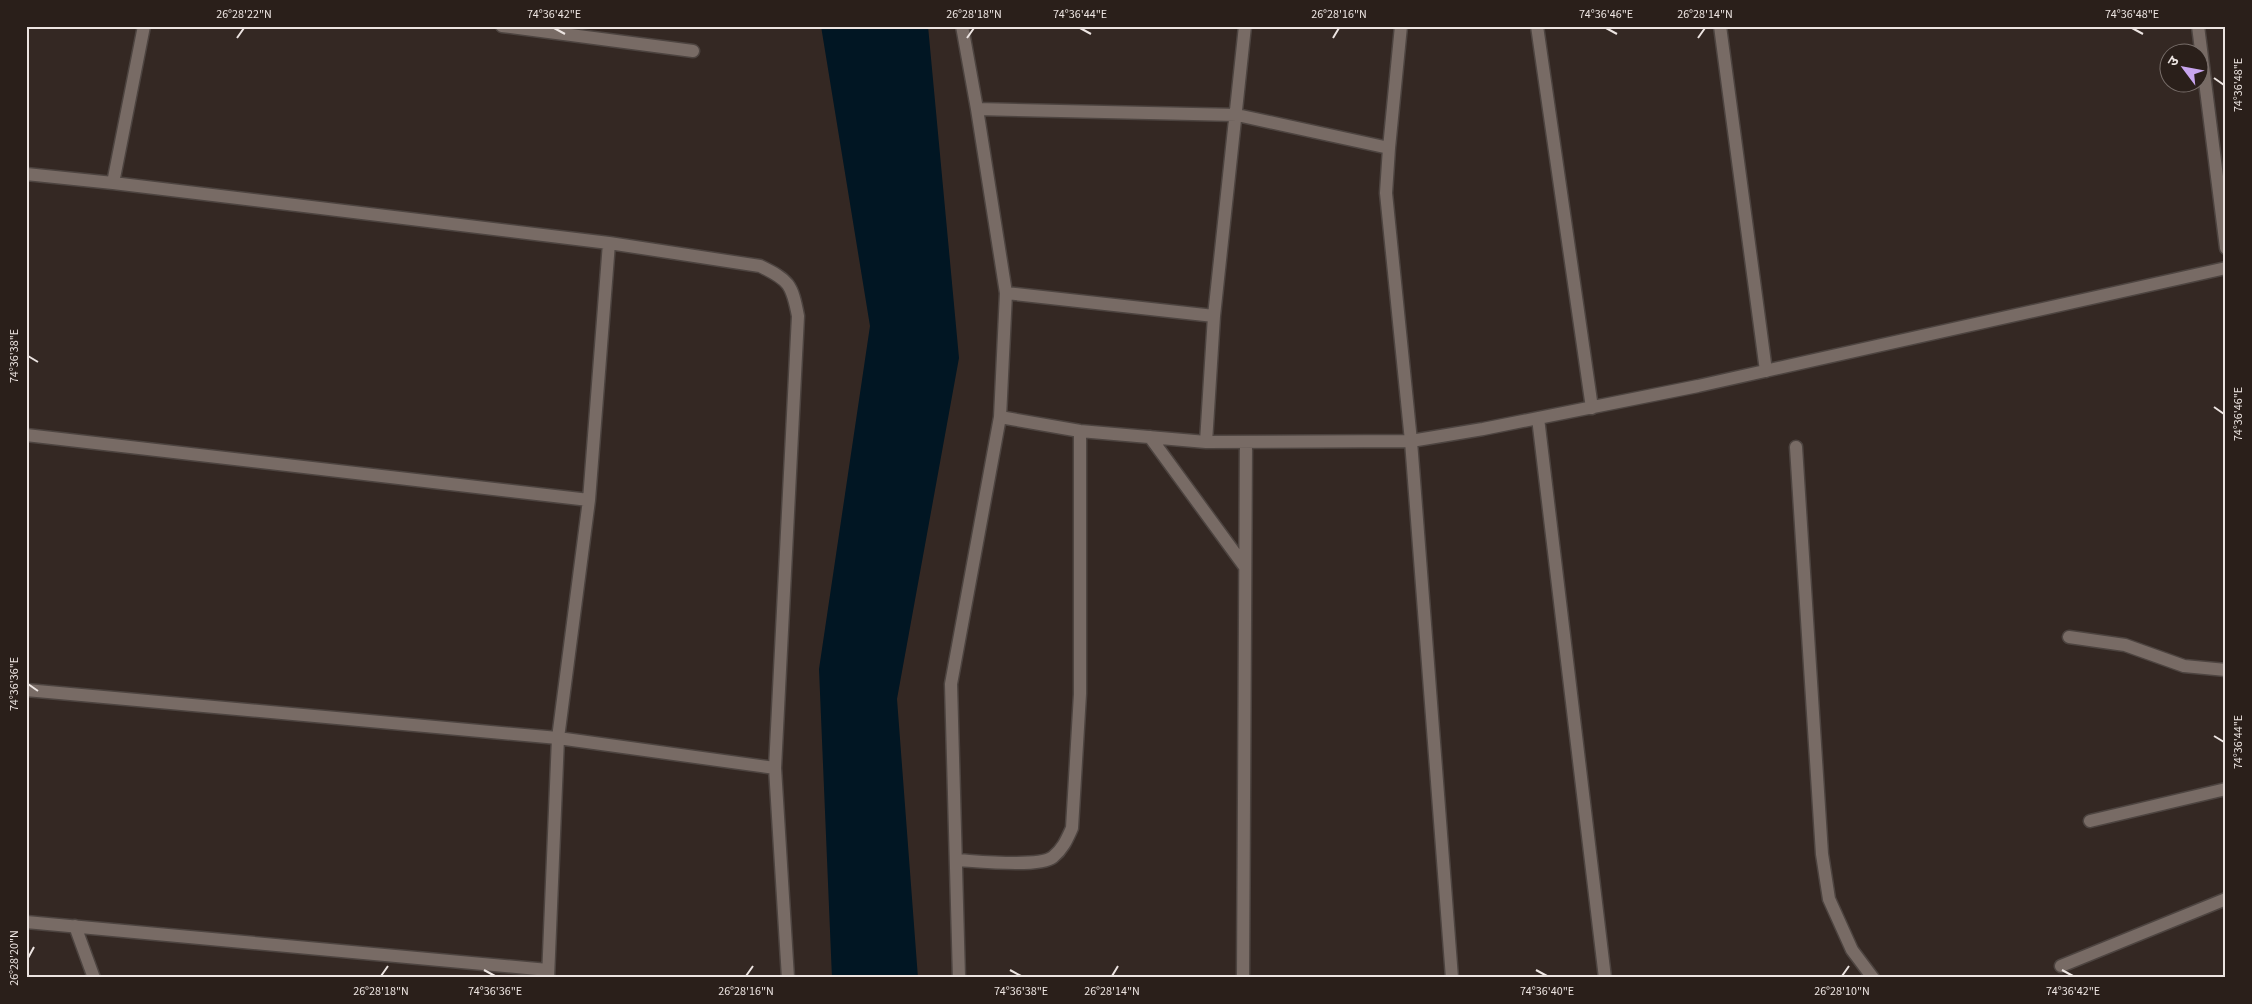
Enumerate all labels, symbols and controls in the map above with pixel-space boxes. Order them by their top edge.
text: 26°28'22"N [216,6,272,23]
text: 74°36'42"E [527,6,581,23]
text: 26°28'18"N [946,6,1002,23]
text: 74°36'44"E [1053,6,1107,23]
text: 26°28'16"N [1311,6,1367,23]
text: 74°36'46"E [1579,6,1633,23]
text: 26°28'14"N [1677,6,1733,23]
text: 74°36'48"E [2105,6,2159,23]
north arrow [2160,42,2210,92]
text: उ [2163,52,2185,70]
text: 74°36'48"E [2230,58,2247,112]
text: 74°36'38"E [6,329,23,383]
text: 74°36'46"E [2230,387,2247,441]
text: 74°36'36"E [6,657,23,711]
text: 74°36'44"E [2230,715,2247,769]
text: 26°28'20"N [6,930,23,986]
text: 26°28'18"N [353,983,409,1000]
text: 74°36'36"E [468,983,522,1000]
text: 26°28'16"N [718,983,774,1000]
text: 74°36'38"E [994,983,1048,1000]
text: 26°28'14"N [1084,983,1140,1000]
text: 74°36'40"E [1520,983,1574,1000]
text: 26°28'10"N [1814,983,1870,1000]
text: 74°36'42"E [2046,983,2100,1000]

